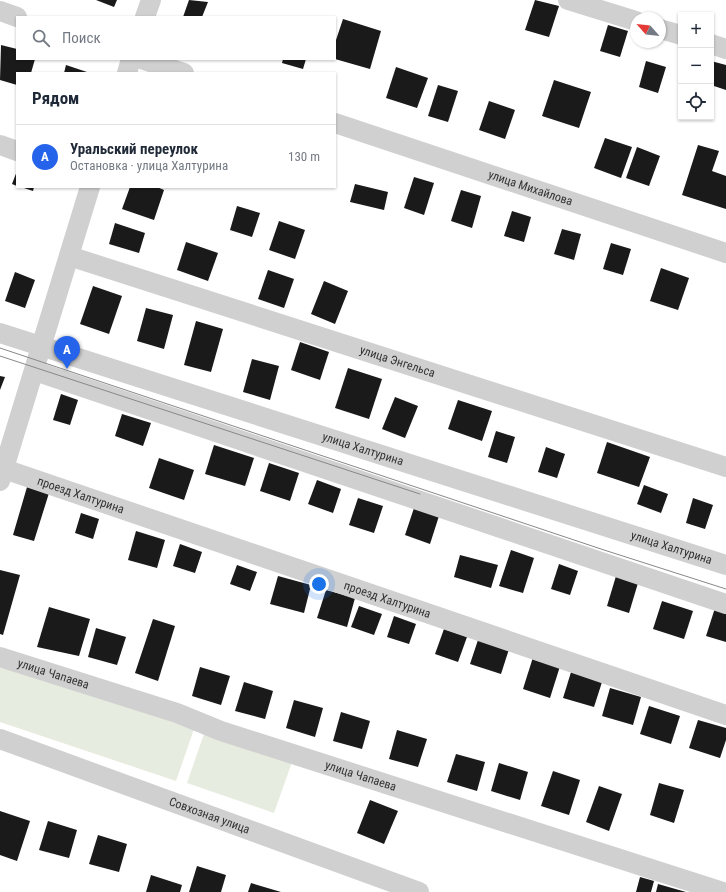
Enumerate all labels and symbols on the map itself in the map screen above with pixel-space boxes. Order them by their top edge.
north arrow [630,12,666,48]
street label: улица Михайлова [486,167,575,209]
pin: A [54,336,80,369]
street label: улица Энгельса [358,343,437,380]
street label: улица Халтурина [321,429,405,469]
street label: проезд Халтурина [35,474,126,516]
street label: улица Халтурина [629,528,714,567]
your location [309,574,329,594]
street label: проезд Халтурина [342,578,433,621]
street label: улица Чапаева [16,656,91,692]
street label: улица Чапаева [323,758,398,794]
street label: Совхозная улица [167,794,252,837]

